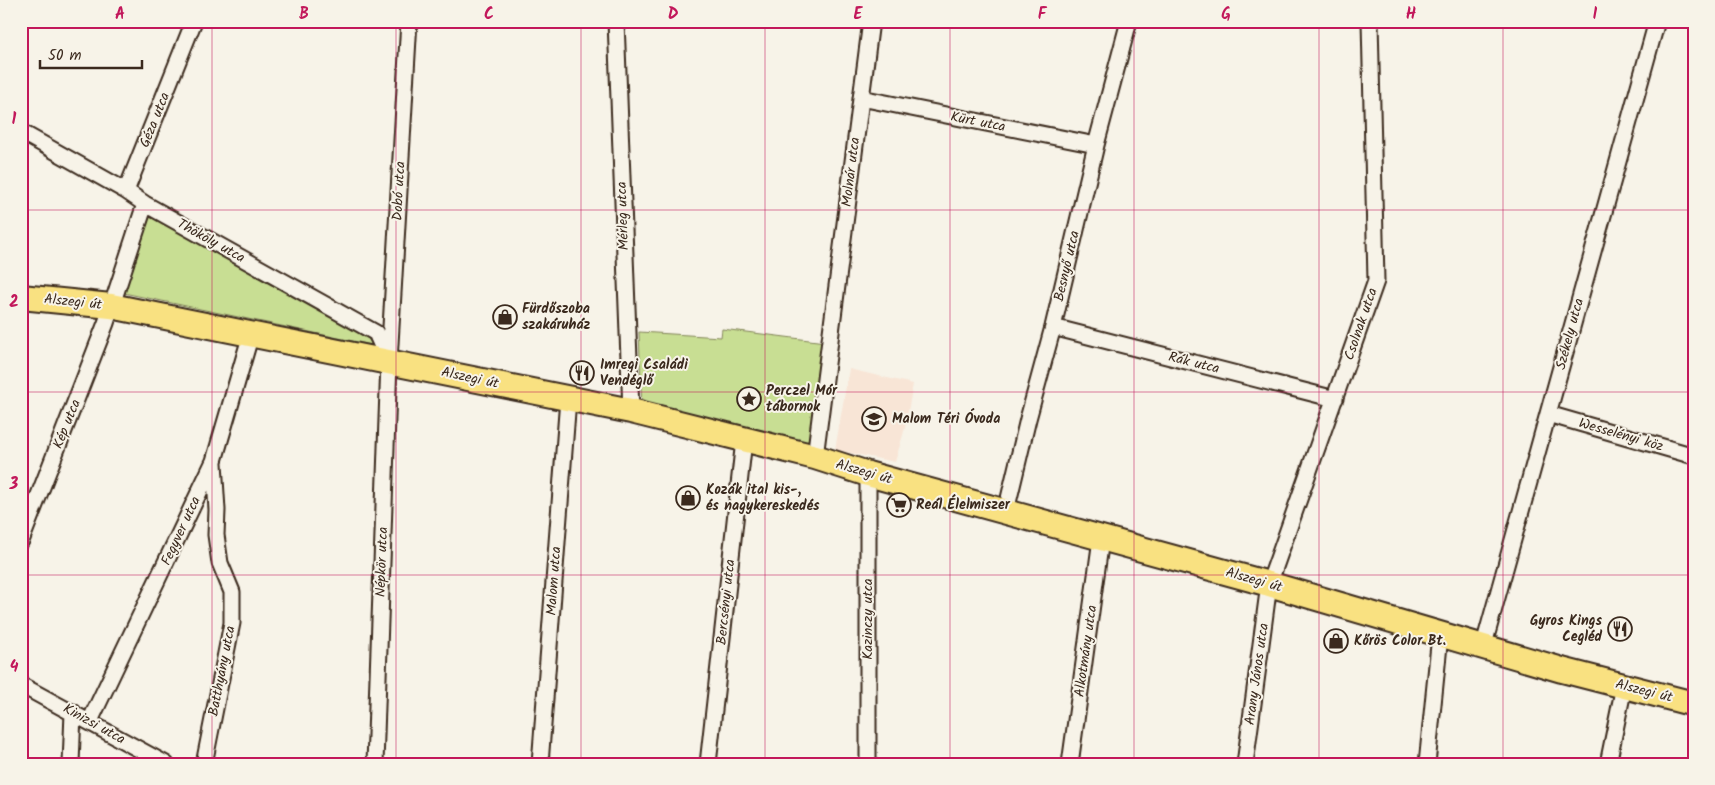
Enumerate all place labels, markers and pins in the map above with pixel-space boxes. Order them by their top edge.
place label: Fürdőszoba szakáruház [522,298,591,336]
shop icon: Fürdőszoba szakáruház [492,304,518,330]
place label: Imregi Családi Vendéglő [600,354,688,392]
restaurant icon: Imregi Családi Vendéglő [569,360,595,386]
place label: Perczel Mór tábornok [766,380,838,418]
place icon: Perczel Mór tábornok [736,386,762,412]
school or university icon: Malom Téri Óvoda [861,406,887,432]
place label: Malom Téri Óvoda [892,408,1000,430]
place label: Kozák ital kis-, és nagykereskedés [706,479,820,517]
shop icon: Kozák ital kis-, és nagykereskedés [675,485,701,511]
supermarket icon: Reál Élelmiszer [886,492,912,518]
place label: Reál Élelmiszer [916,494,1011,516]
place label: Gyros Kings Cegléd [1530,610,1602,648]
restaurant icon: Gyros Kings Cegléd [1607,616,1633,642]
shop icon: Kőrös Color Bt. [1323,628,1349,654]
place label: Kőrös Color Bt. [1354,630,1446,652]

